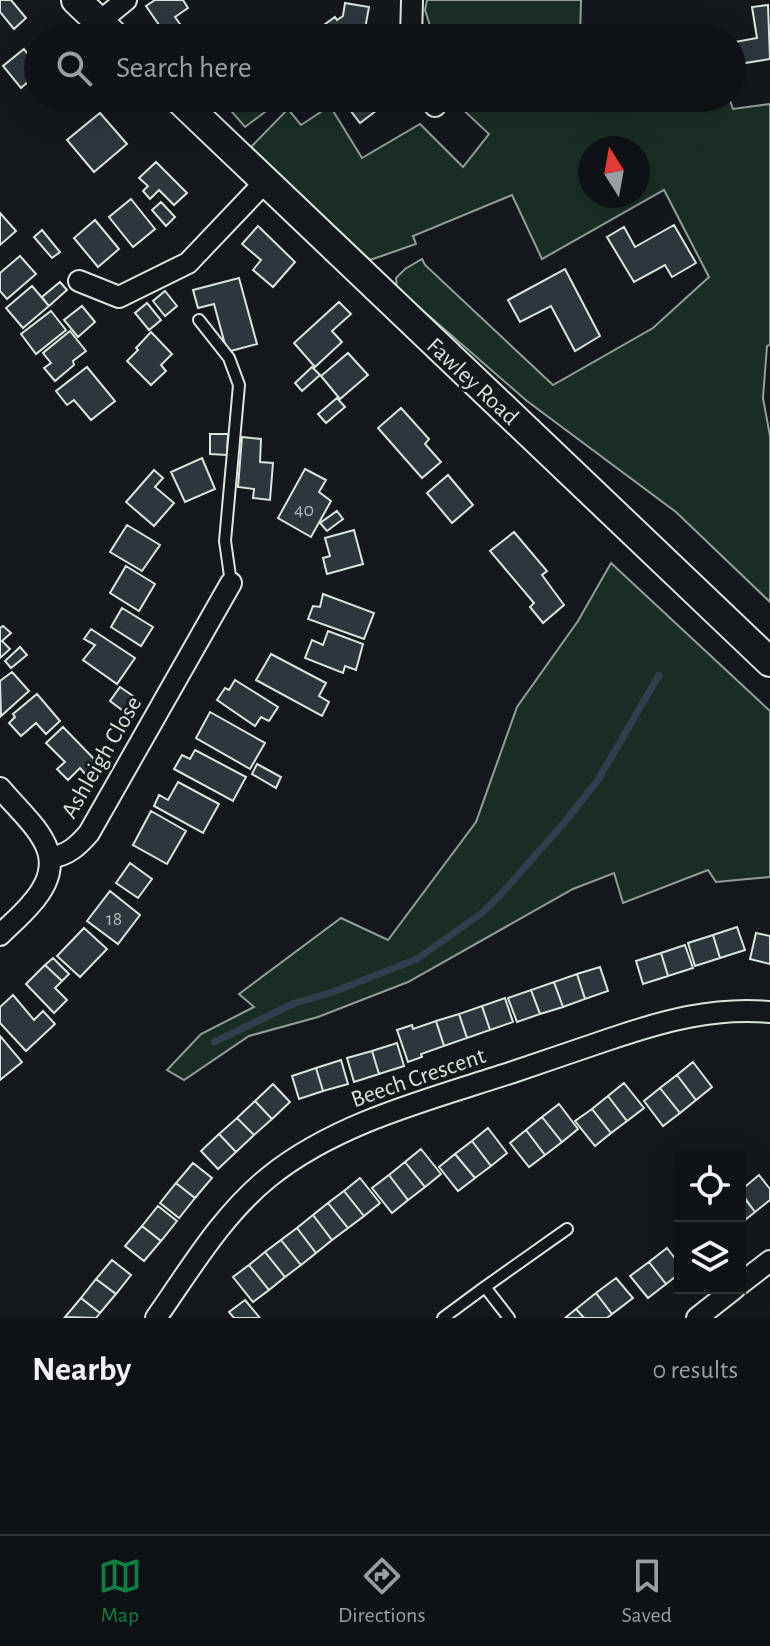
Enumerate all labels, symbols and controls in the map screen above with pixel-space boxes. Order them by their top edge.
search box [24,24,746,112]
icon: search [52,46,96,90]
text: Search here [116,53,252,83]
north arrow [578,136,650,208]
street label: Fawley Road [422,334,523,430]
house number: 40 [294,500,314,520]
street label: Ashleigh Close [57,692,146,823]
house number: 18 [106,909,122,929]
street label: Beech Crescent [348,1044,489,1112]
map controls [674,1150,746,1294]
button: locate [674,1150,746,1222]
button: layers [674,1222,746,1294]
text: Nearby [32,1353,131,1387]
text: 0 results [652,1357,738,1383]
tab: Map [98,1554,142,1628]
tab: Directions [338,1554,426,1628]
tab: Saved [622,1554,672,1628]

